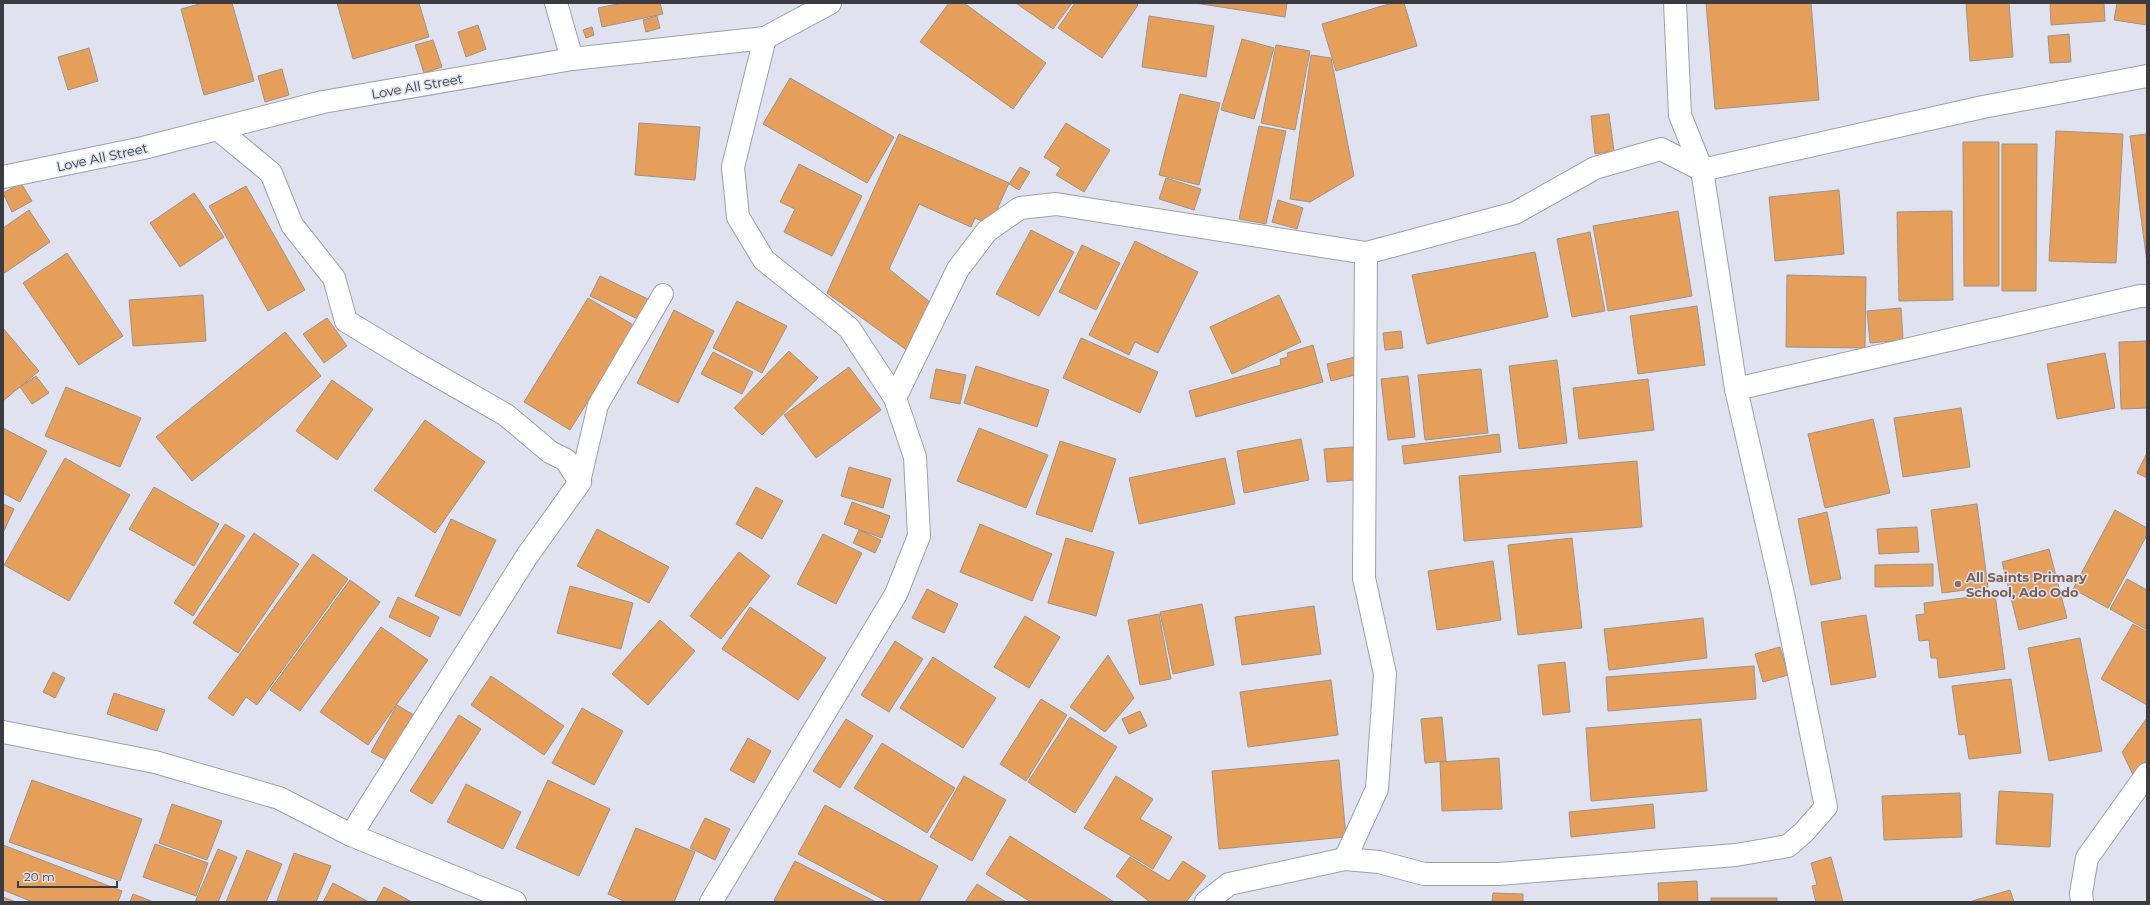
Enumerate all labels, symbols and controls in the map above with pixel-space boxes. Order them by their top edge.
street label: Love All Street [370,70,464,102]
street label: Love All Street [55,140,149,174]
place label: All Saints Primary School, Ado Odo [1965,569,2087,600]
marker: All Saints Primary School, Ado Odo [1953,579,1963,589]
scale bar [18,863,117,889]
text: 20 m [24,869,55,884]

